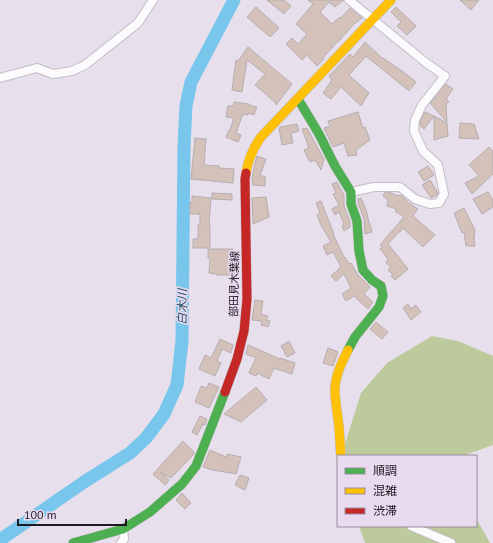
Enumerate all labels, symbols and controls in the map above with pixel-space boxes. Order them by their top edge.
street label: 部田見木葉線 [226,251,242,317]
water label: 白木川 [174,287,190,325]
legend [337,455,477,527]
text: 順調 [373,463,397,478]
text: 混雑 [373,483,397,498]
scale bar [18,501,126,527]
text: 渋滞 [373,503,397,518]
text: 100 m [24,507,57,522]

